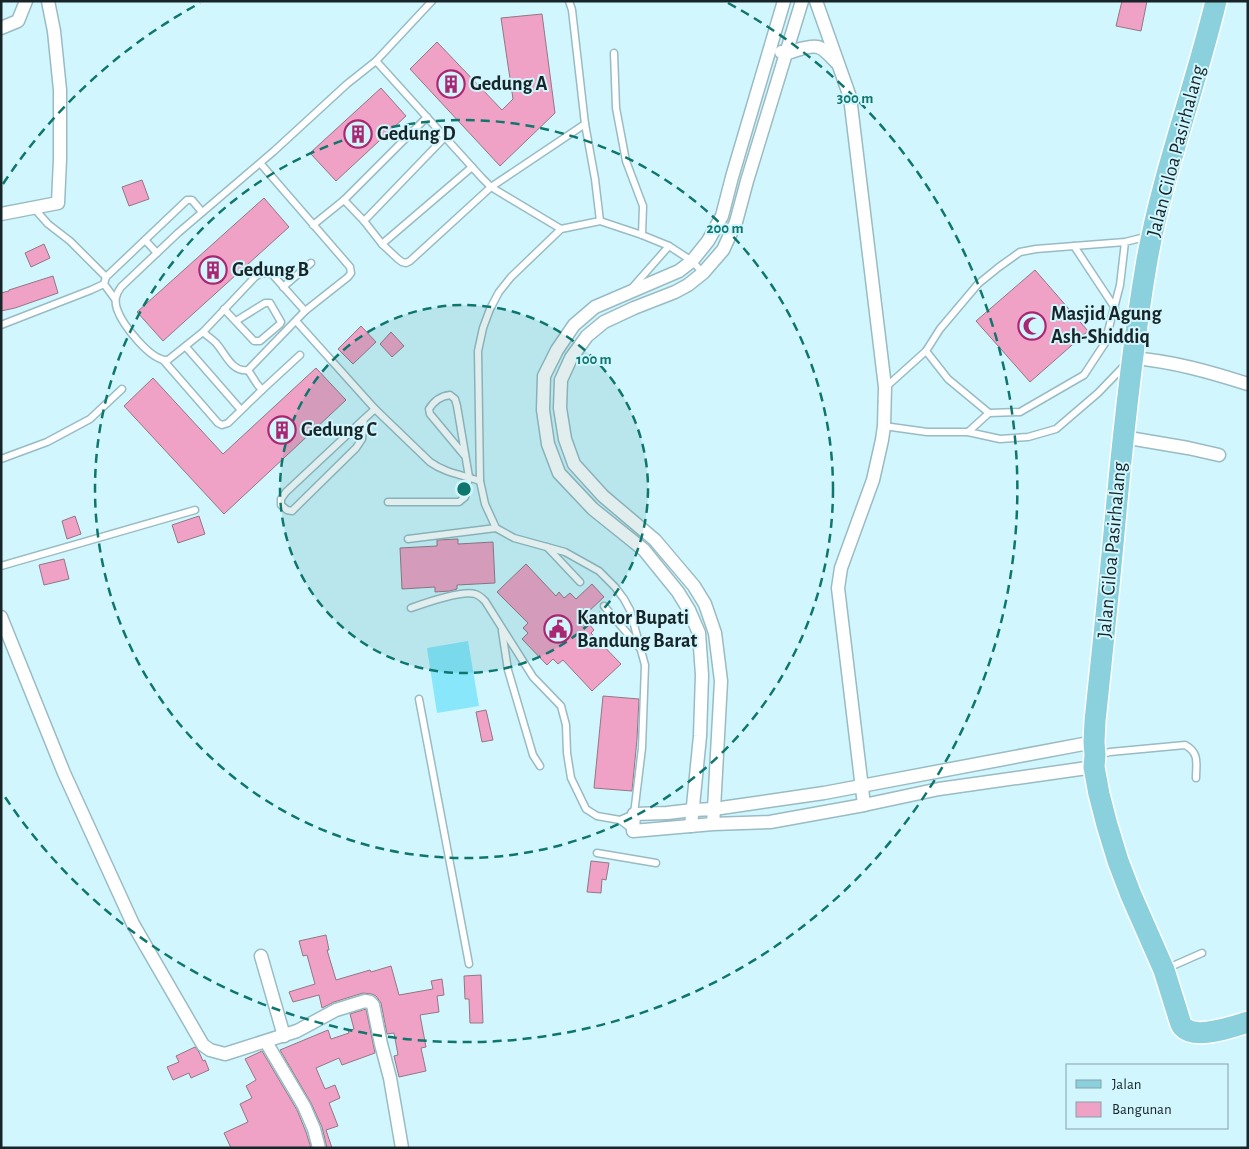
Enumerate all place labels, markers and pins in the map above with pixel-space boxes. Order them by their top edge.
building icon: Gedung A [436,69,466,99]
place label: Gedung A [470,74,548,94]
building icon: Gedung D [343,119,373,149]
place label: Gedung D [377,124,456,144]
building icon: Gedung B [198,255,228,285]
place label: Gedung B [232,260,309,280]
place label: Masjid Agung Ash-Shiddiq [1051,304,1162,347]
mosque icon: Masjid Agung Ash-Shiddiq [1017,311,1047,341]
building icon: Gedung C [267,415,297,445]
place label: Gedung C [301,420,378,440]
centre of rings [455,480,473,498]
place label: Kantor Bupati Bandung Barat [577,608,698,651]
public building icon: Kantor Bupati Bandung Barat [543,614,573,644]

